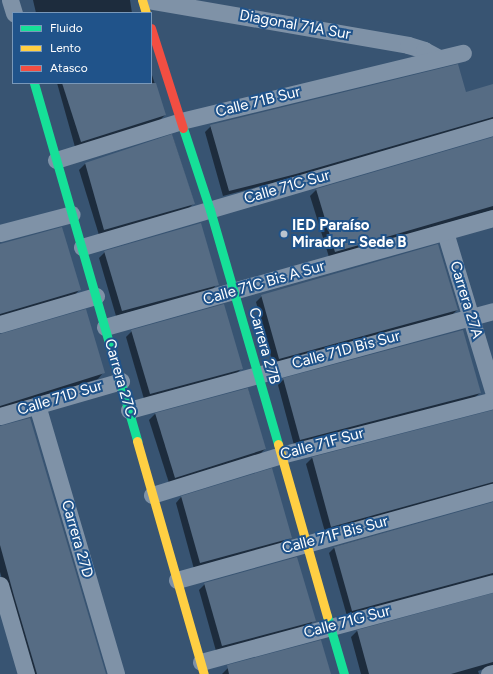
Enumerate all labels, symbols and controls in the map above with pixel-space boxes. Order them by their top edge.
street label: Diagonal 71A Sur [238,6,352,44]
legend [12,12,152,84]
text: Fluido [50,21,83,35]
text: Lento [50,41,81,55]
text: Atasco [50,61,88,75]
street label: Calle 71B Sur [214,83,302,121]
street label: Calle 71C Sur [242,166,332,208]
place label: IED Paraíso Mirador - Sede B [292,216,406,251]
marker: IED Paraíso Mirador - Sede B [279,229,289,239]
street label: Calle 71C Bis A Sur [201,257,327,309]
street label: Carrera 27A [446,259,486,341]
street label: Carrera 27B [244,306,284,386]
street label: Calle 71D Bis Sur [290,327,402,373]
street label: Carrera 27C [100,337,140,419]
street label: Calle 71D Sur [15,377,105,419]
street label: Calle 71F Sur [278,424,366,464]
street label: Carrera 27D [57,498,97,580]
street label: Calle 71F Bis Sur [280,512,390,558]
street label: Calle 71G Sur [302,602,392,642]

